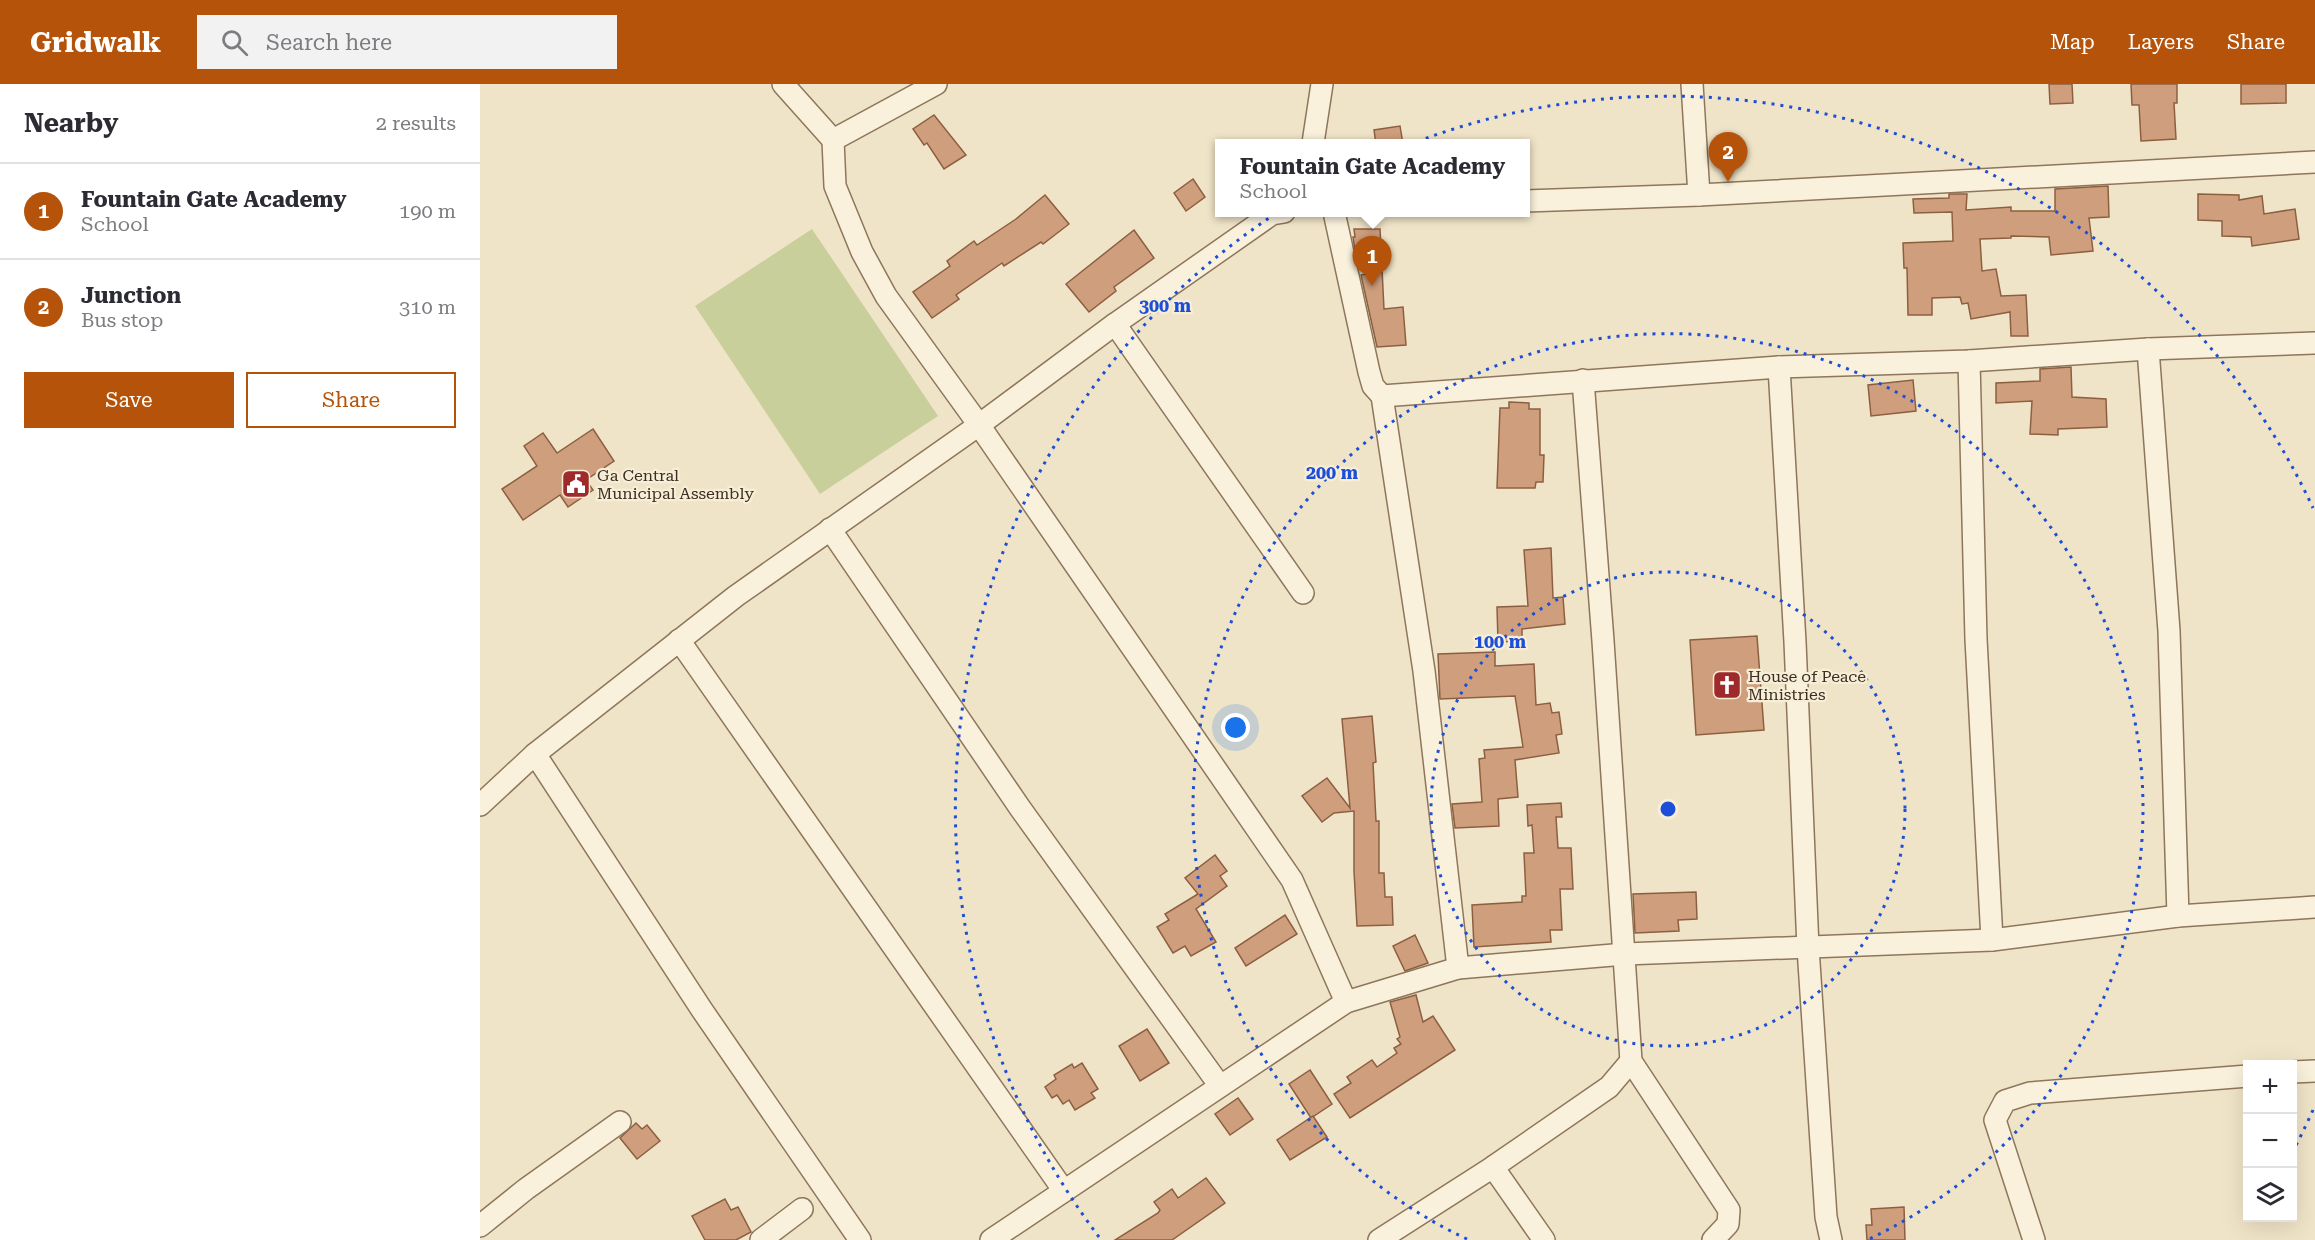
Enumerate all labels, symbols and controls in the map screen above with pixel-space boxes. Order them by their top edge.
search box [197,15,617,69]
text: Gridwalk [30,26,161,59]
icon: search [218,26,251,59]
text: Search here [266,30,392,55]
text: Map [2050,30,2095,54]
text: Layers [2128,30,2194,54]
text: Share [2227,30,2285,54]
text: Nearby [24,108,118,138]
text: 2 results [376,111,456,135]
pin: 2 [1708,132,1748,182]
popup [1215,139,1530,217]
text: Fountain Gate Academy [1240,154,1505,179]
text: School [1240,179,1307,203]
text: Fountain Gate Academy [81,187,347,212]
text: 1 [38,199,49,223]
text: 190 m [399,199,456,223]
text: School [81,212,149,236]
pin: 1 [1352,236,1392,286]
text: Junction [81,283,181,308]
text: 2 [38,295,49,319]
text: 310 m [399,295,456,319]
text: 300 m [1139,295,1192,316]
text: Bus stop [81,308,163,332]
button: Save [24,372,234,428]
button: Share [246,372,456,428]
text: 200 m [1306,462,1359,483]
place label: Ga Central Municipal Assembly [597,466,754,503]
public building icon: Ga Central Municipal Assembly [560,468,592,500]
text: 100 m [1474,631,1527,652]
place label: House of Peace Ministries [1748,667,1866,704]
church icon: House of Peace Ministries [1711,669,1743,701]
your location [1221,713,1250,742]
centre of rings [1658,799,1678,819]
map controls [2243,1060,2297,1222]
button: + [2243,1060,2297,1114]
button: − [2243,1114,2297,1168]
button: layers [2243,1168,2297,1222]

